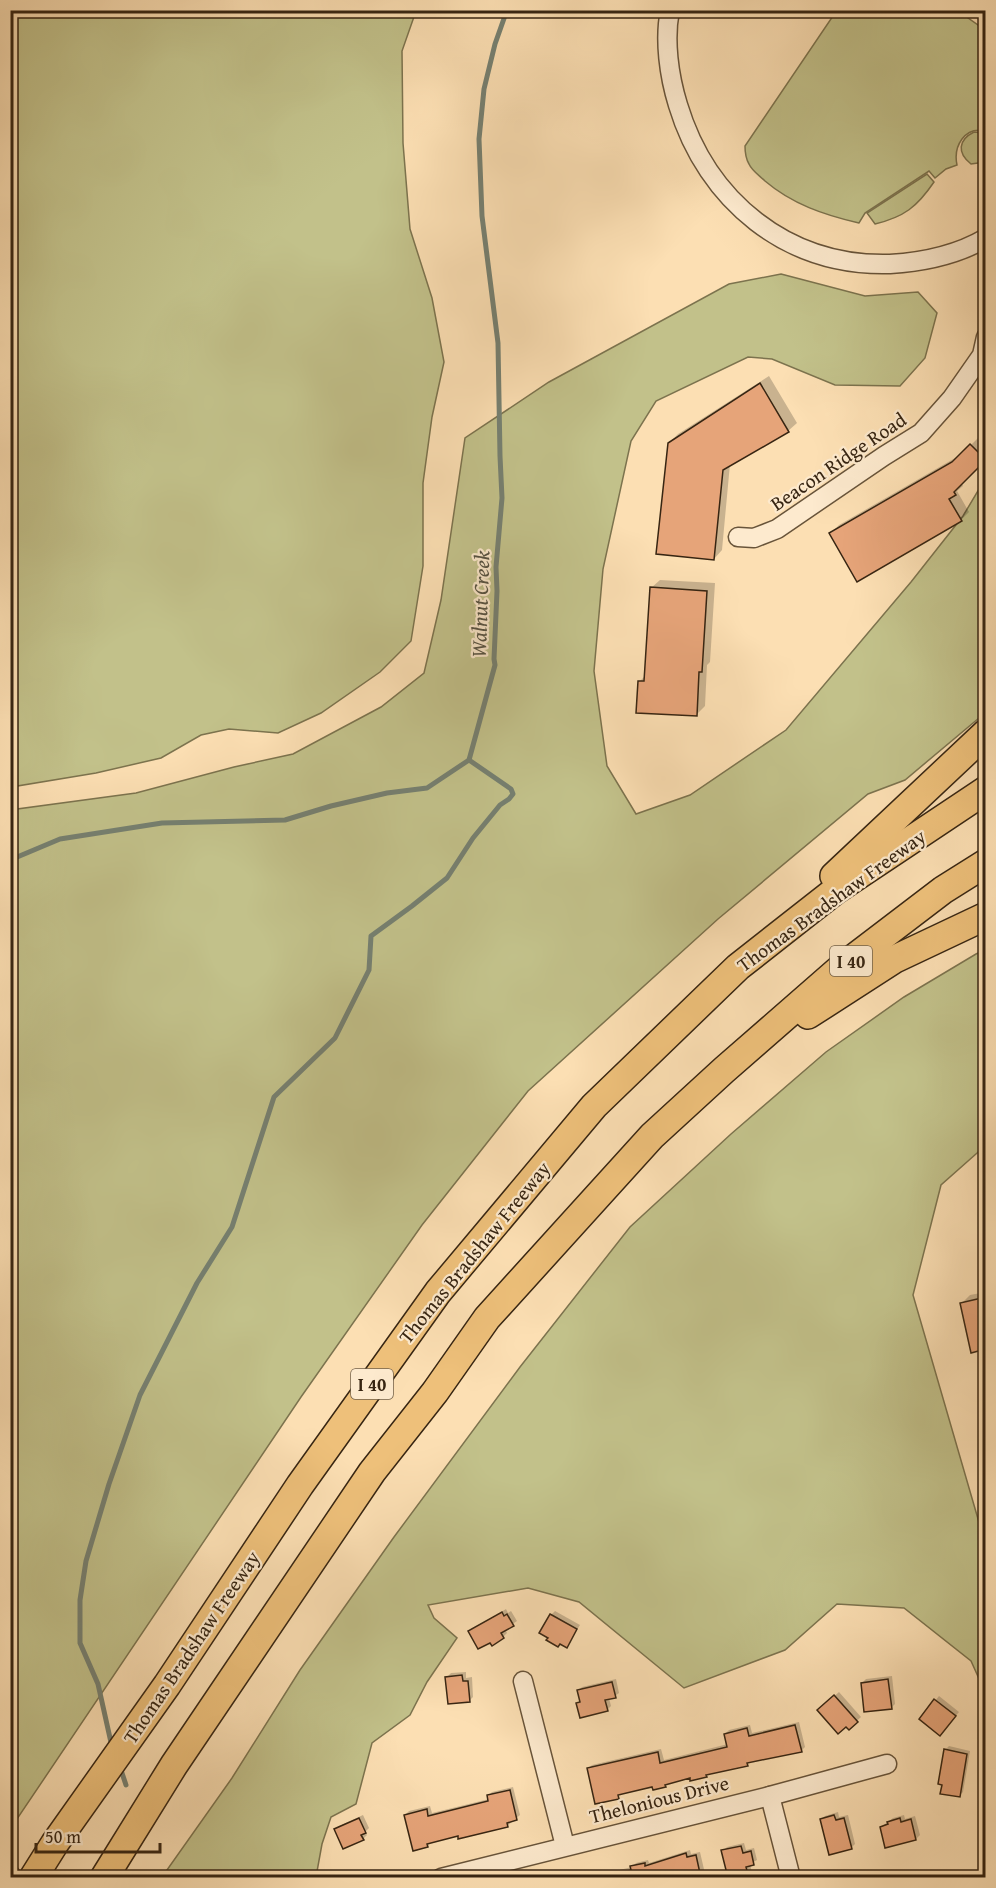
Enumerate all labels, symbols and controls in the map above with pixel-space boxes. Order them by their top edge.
street label: Beacon Ridge Road [764,405,912,517]
water label: Walnut Creek [463,550,497,658]
street label: Thomas Bradshaw Freeway [731,822,931,978]
road number: I 40 [830,946,872,976]
street label: Thomas Bradshaw Freeway [391,1155,557,1349]
road number: I 40 [351,1369,393,1399]
street label: Thomas Bradshaw Freeway [116,1545,267,1749]
street label: Thelonious Drive [586,1768,732,1830]
scale bar [36,1816,160,1854]
text: 50 m [45,1823,81,1850]

